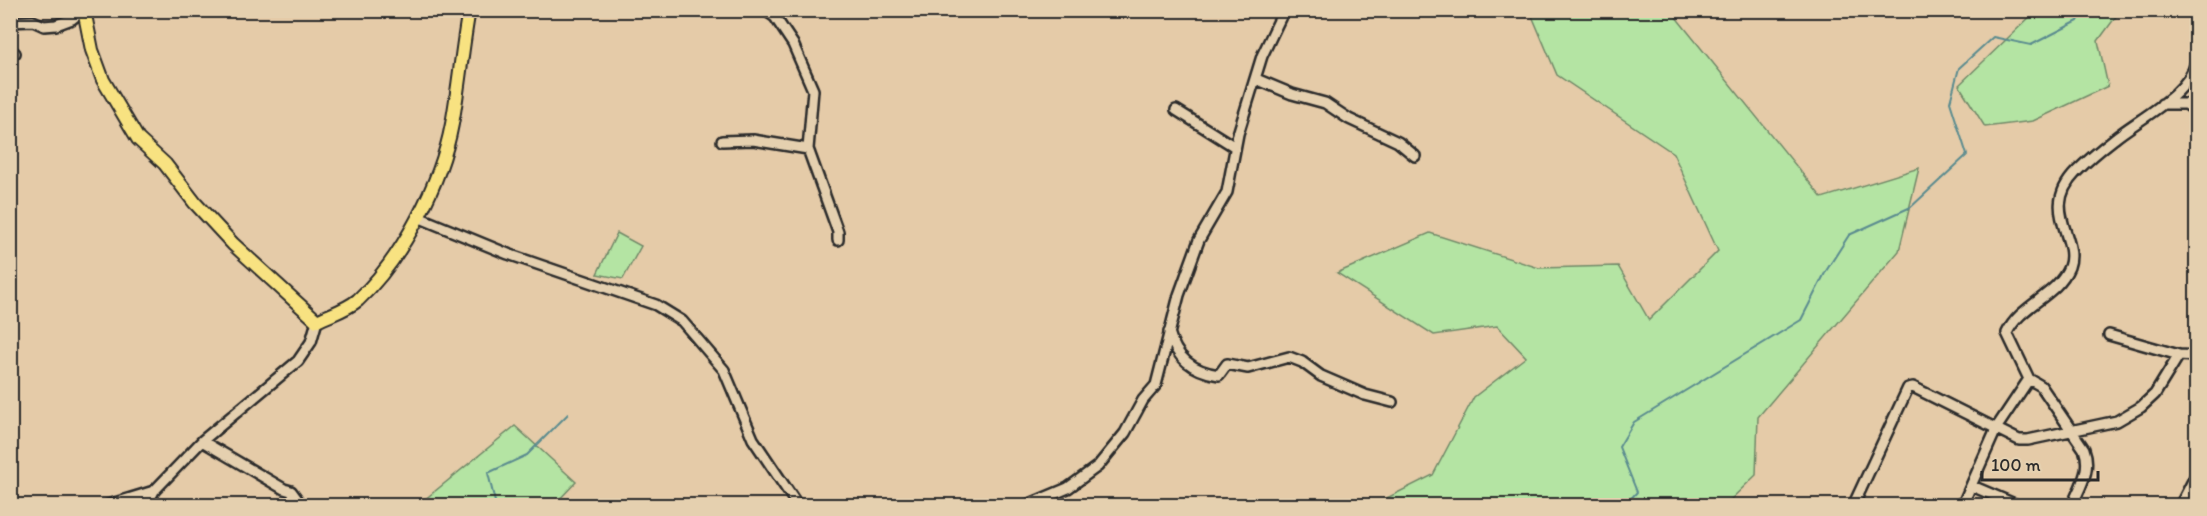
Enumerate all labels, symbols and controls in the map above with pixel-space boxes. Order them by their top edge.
scale bar [1982,444,2098,482]
text: 100 m [1991,454,2041,476]

